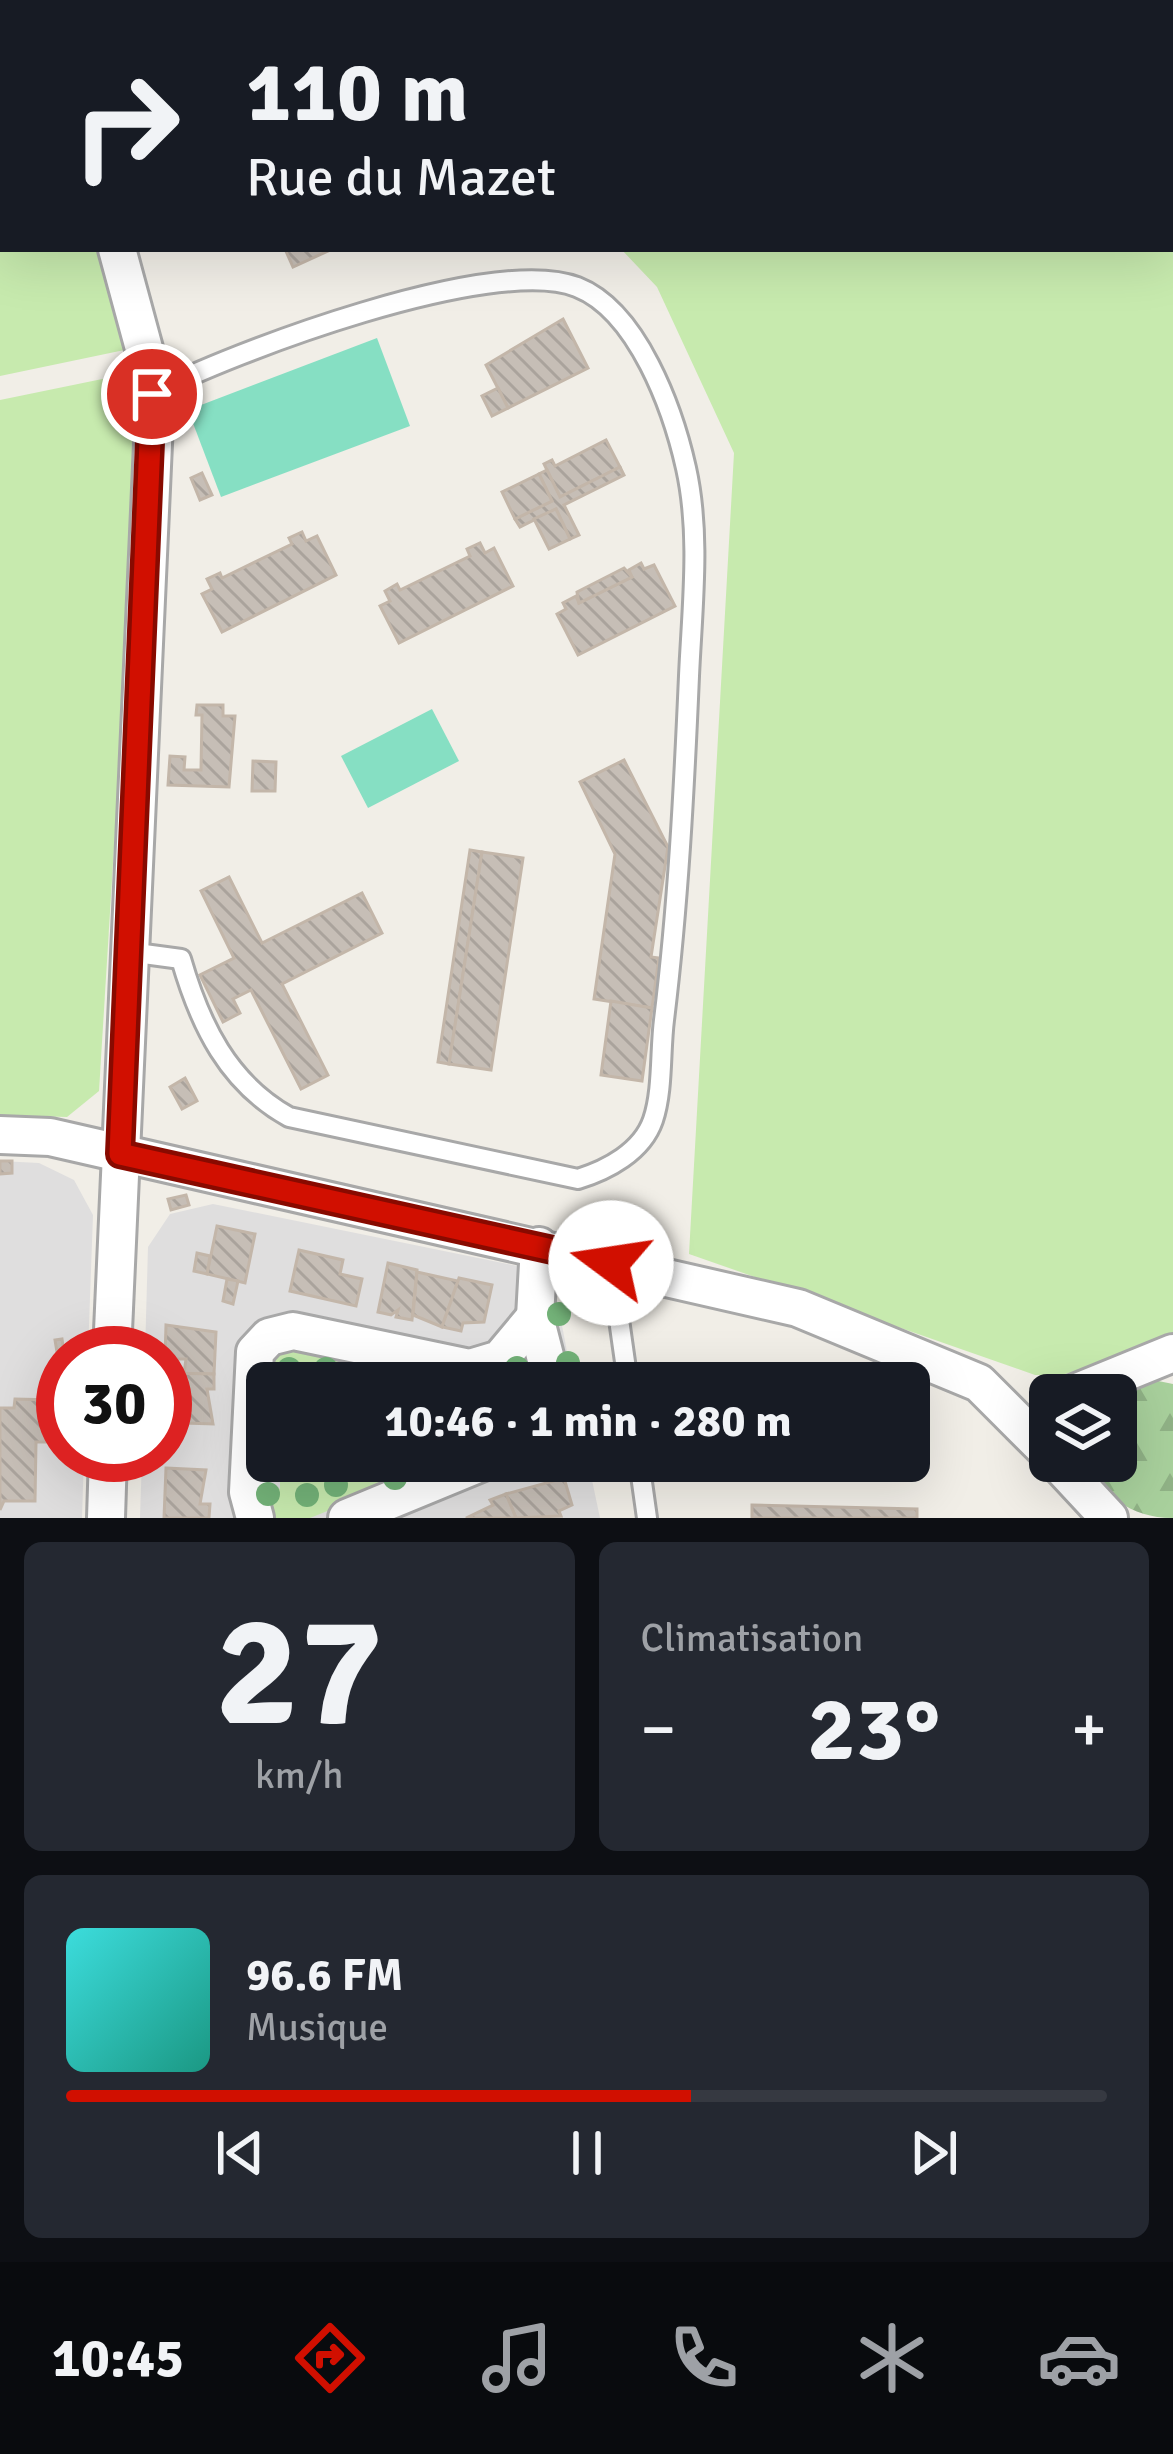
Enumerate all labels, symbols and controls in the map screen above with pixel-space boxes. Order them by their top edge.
text: 110 m [246,41,468,145]
icon: right [48,48,204,204]
text: Rue du Mazet [246,144,556,211]
pin [101,343,203,445]
icon: arrive [119,361,185,427]
position arrow [548,1200,674,1326]
speed limit sign: 30 [36,1326,192,1482]
map controls [1029,1374,1137,1482]
button: layers [1029,1374,1137,1482]
text: 10:46 · 1 min · 280 m [384,1394,792,1449]
text: 27 [215,1576,383,1769]
text: Climatisation [641,1614,863,1662]
text: 23° [807,1674,940,1785]
text: − [641,1689,676,1770]
text: + [1071,1689,1107,1770]
text: km/h [255,1751,343,1799]
text: 96.6 FM [246,1948,403,2003]
text: Musique [246,2003,388,2051]
icon: previous [207,2120,273,2186]
icon: pause [554,2120,620,2186]
icon: next [901,2120,967,2186]
icon: directions [288,2316,372,2400]
icon: music [475,2316,559,2400]
icon: phone [662,2316,746,2400]
icon: climate [850,2316,934,2400]
icon: car [1037,2316,1121,2400]
text: 10:45 [52,2325,184,2392]

